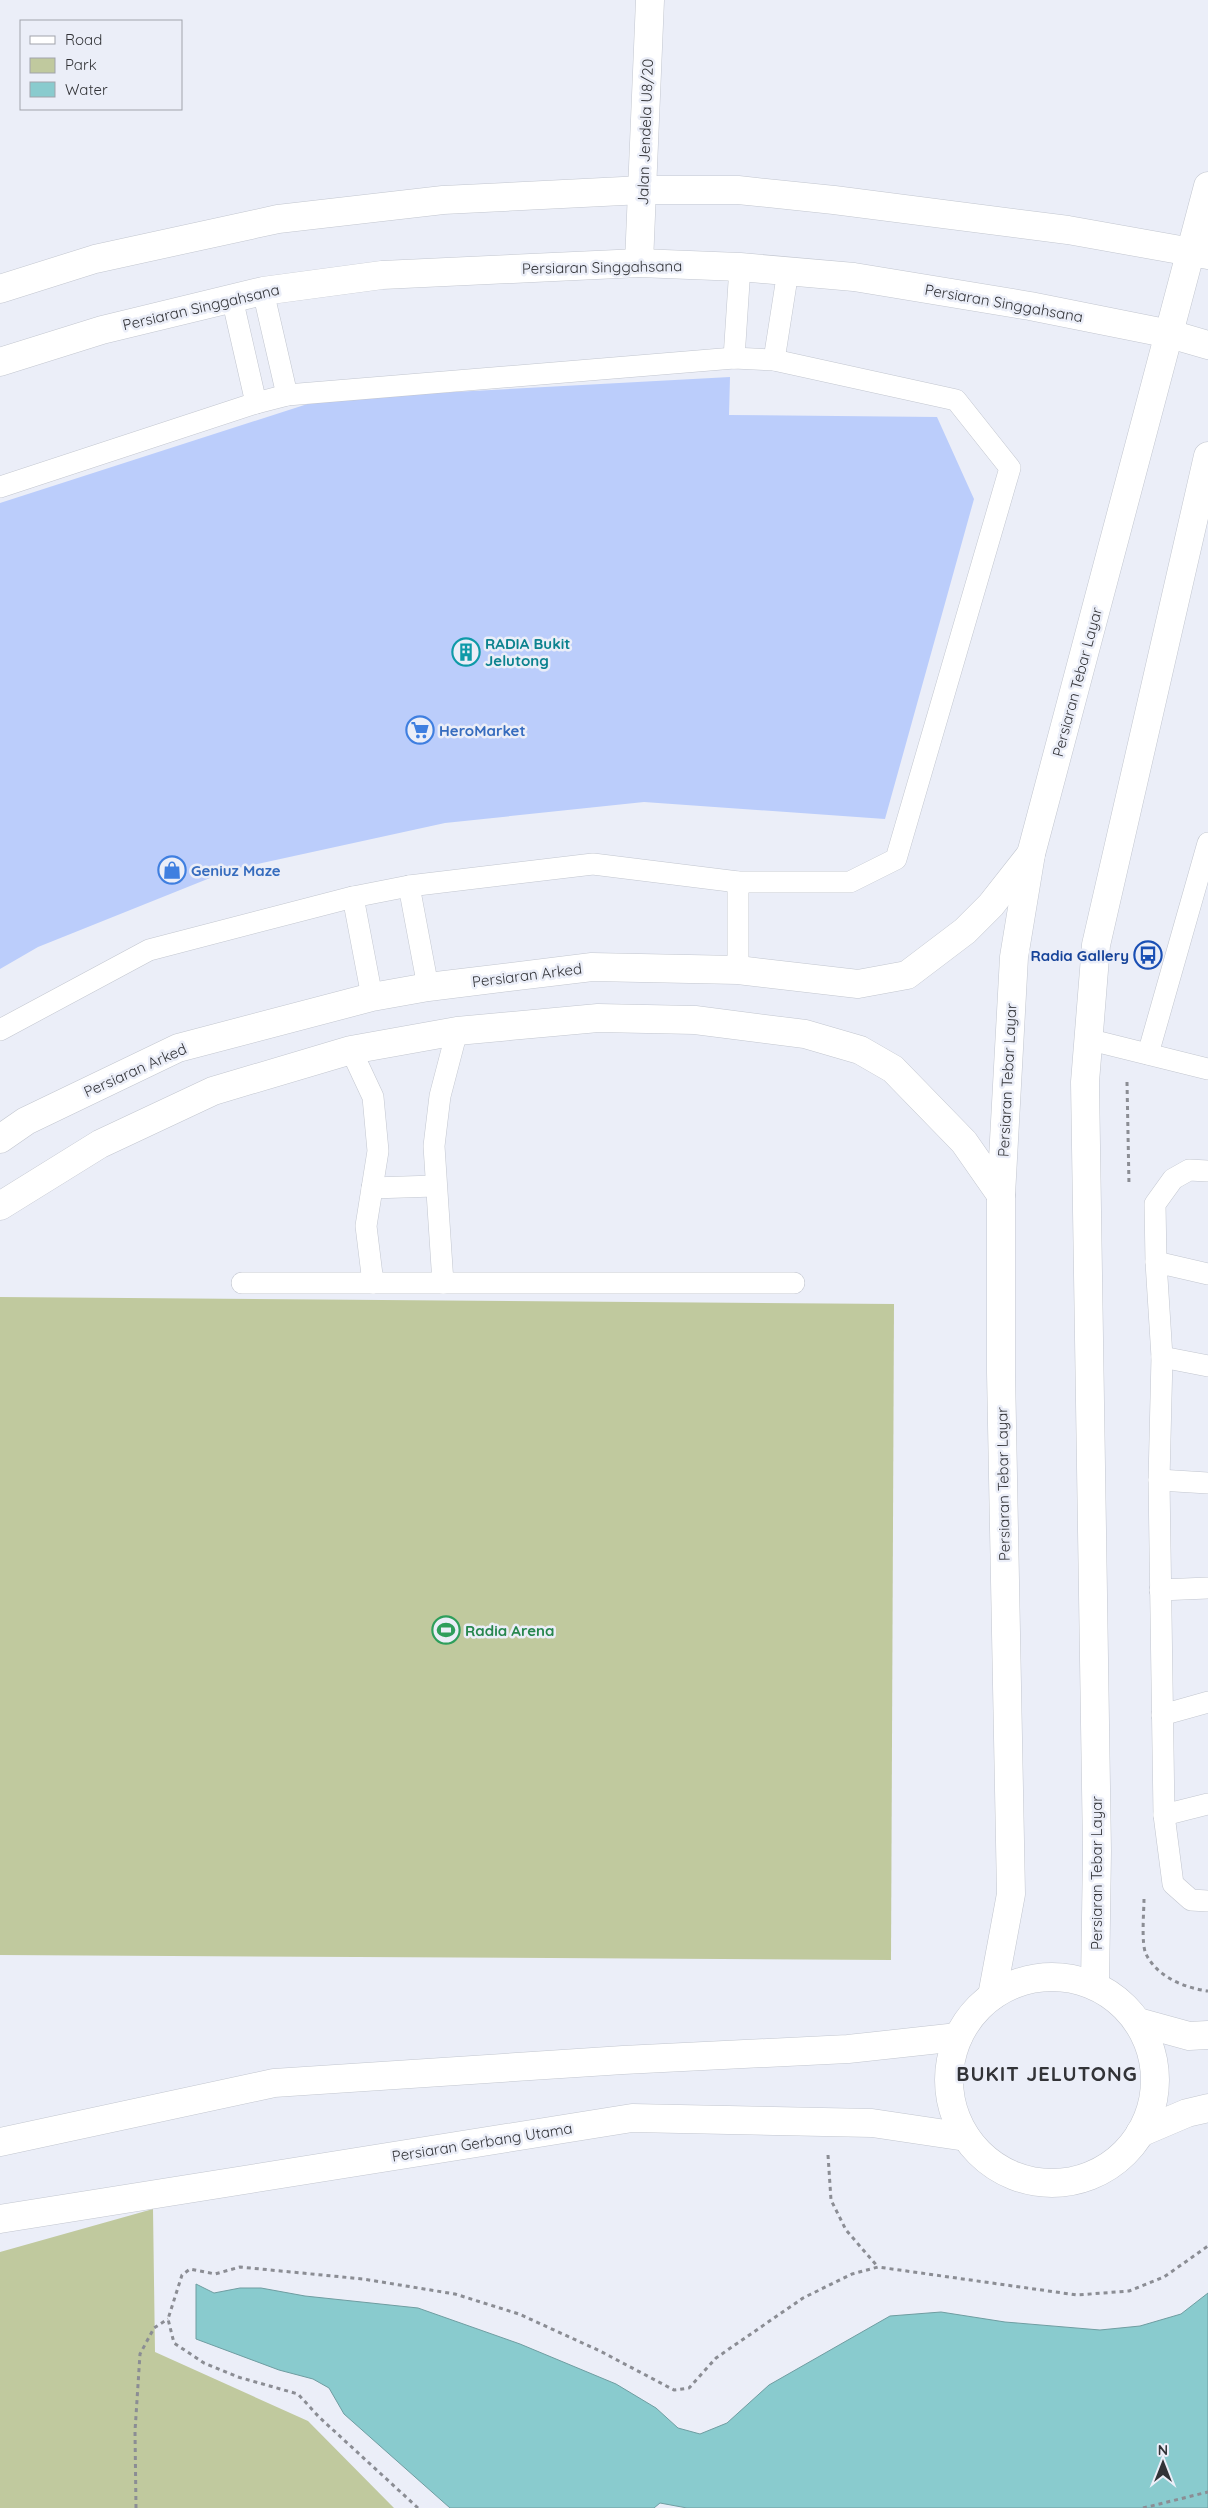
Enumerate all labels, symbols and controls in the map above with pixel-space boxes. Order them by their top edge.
legend [20,20,182,110]
text: Road [65,30,102,49]
text: Park [65,55,97,74]
street label: Jalan Jendela U8/20 [633,58,657,206]
text: Water [65,80,108,99]
street label: Persiaran Singgahsana [522,256,682,278]
street label: Persiaran Singgahsana [121,280,281,334]
street label: Persiaran Singgahsana [923,280,1085,326]
street label: Persiaran Tebar Layar [1048,605,1106,759]
place label: RADIA Bukit Jelutong [485,634,570,670]
building icon: RADIA Bukit Jelutong [451,637,481,667]
supermarket icon: HeroMarket [405,715,435,745]
place label: HeroMarket [439,721,526,740]
shop icon: Geniuz Maze [157,855,187,885]
place label: Geniuz Maze [191,861,281,880]
bus stop icon: Radia Gallery [1133,940,1163,970]
place label: Radia Gallery [1030,946,1129,965]
street label: Persiaran Arked [471,959,583,991]
street label: Persiaran Tebar Layar [993,1002,1021,1157]
street label: Persiaran Arked [81,1039,189,1101]
street label: Persiaran Tebar Layar [992,1407,1014,1561]
sports icon: Radia Arena [431,1615,461,1645]
place label: Radia Arena [465,1621,554,1640]
street label: Persiaran Tebar Layar [1087,1796,1106,1950]
district label: BUKIT JELUTONG [956,2061,1138,2086]
street label: Persiaran Gerbang Utama [390,2118,574,2166]
north arrow [1138,2438,1188,2488]
text: N [1158,2441,1168,2459]

